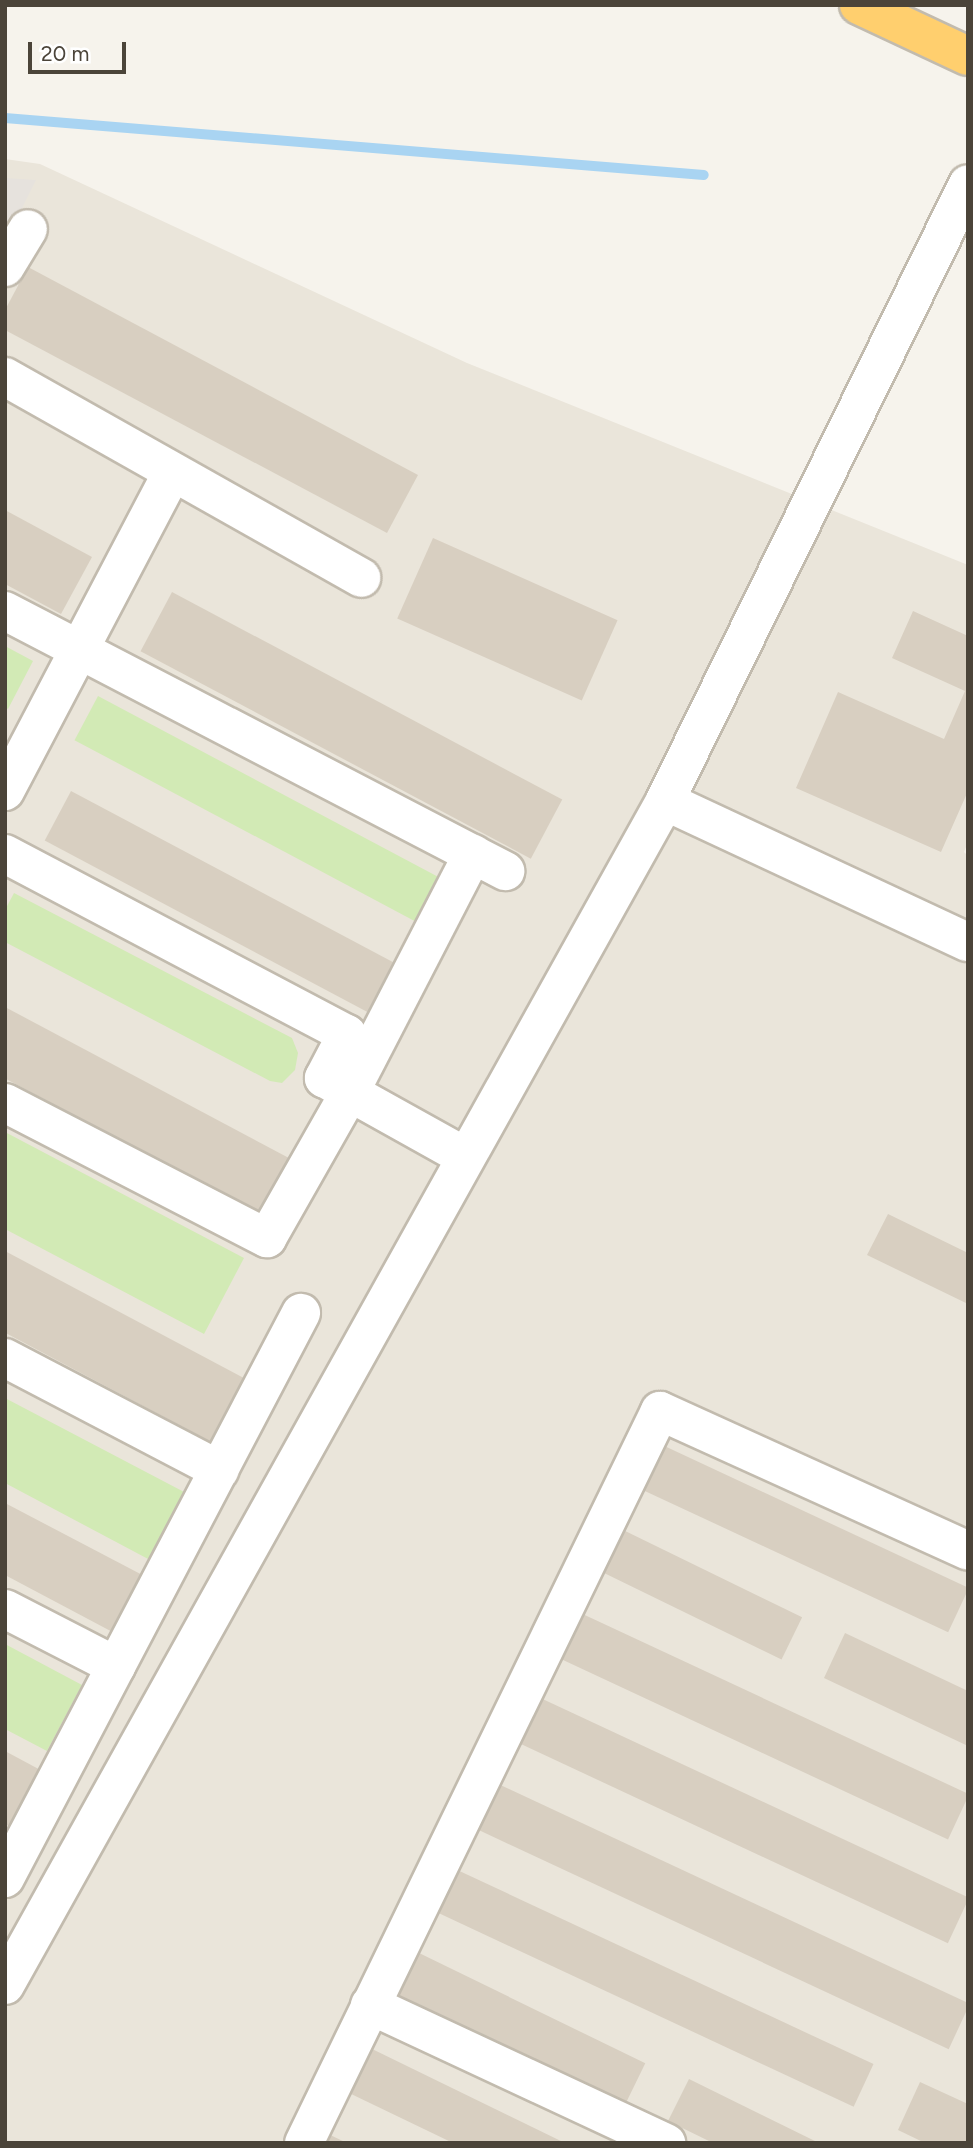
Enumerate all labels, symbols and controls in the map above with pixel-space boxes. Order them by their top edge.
scale bar [32,28,130,72]
text: 20 m [41,41,89,66]

